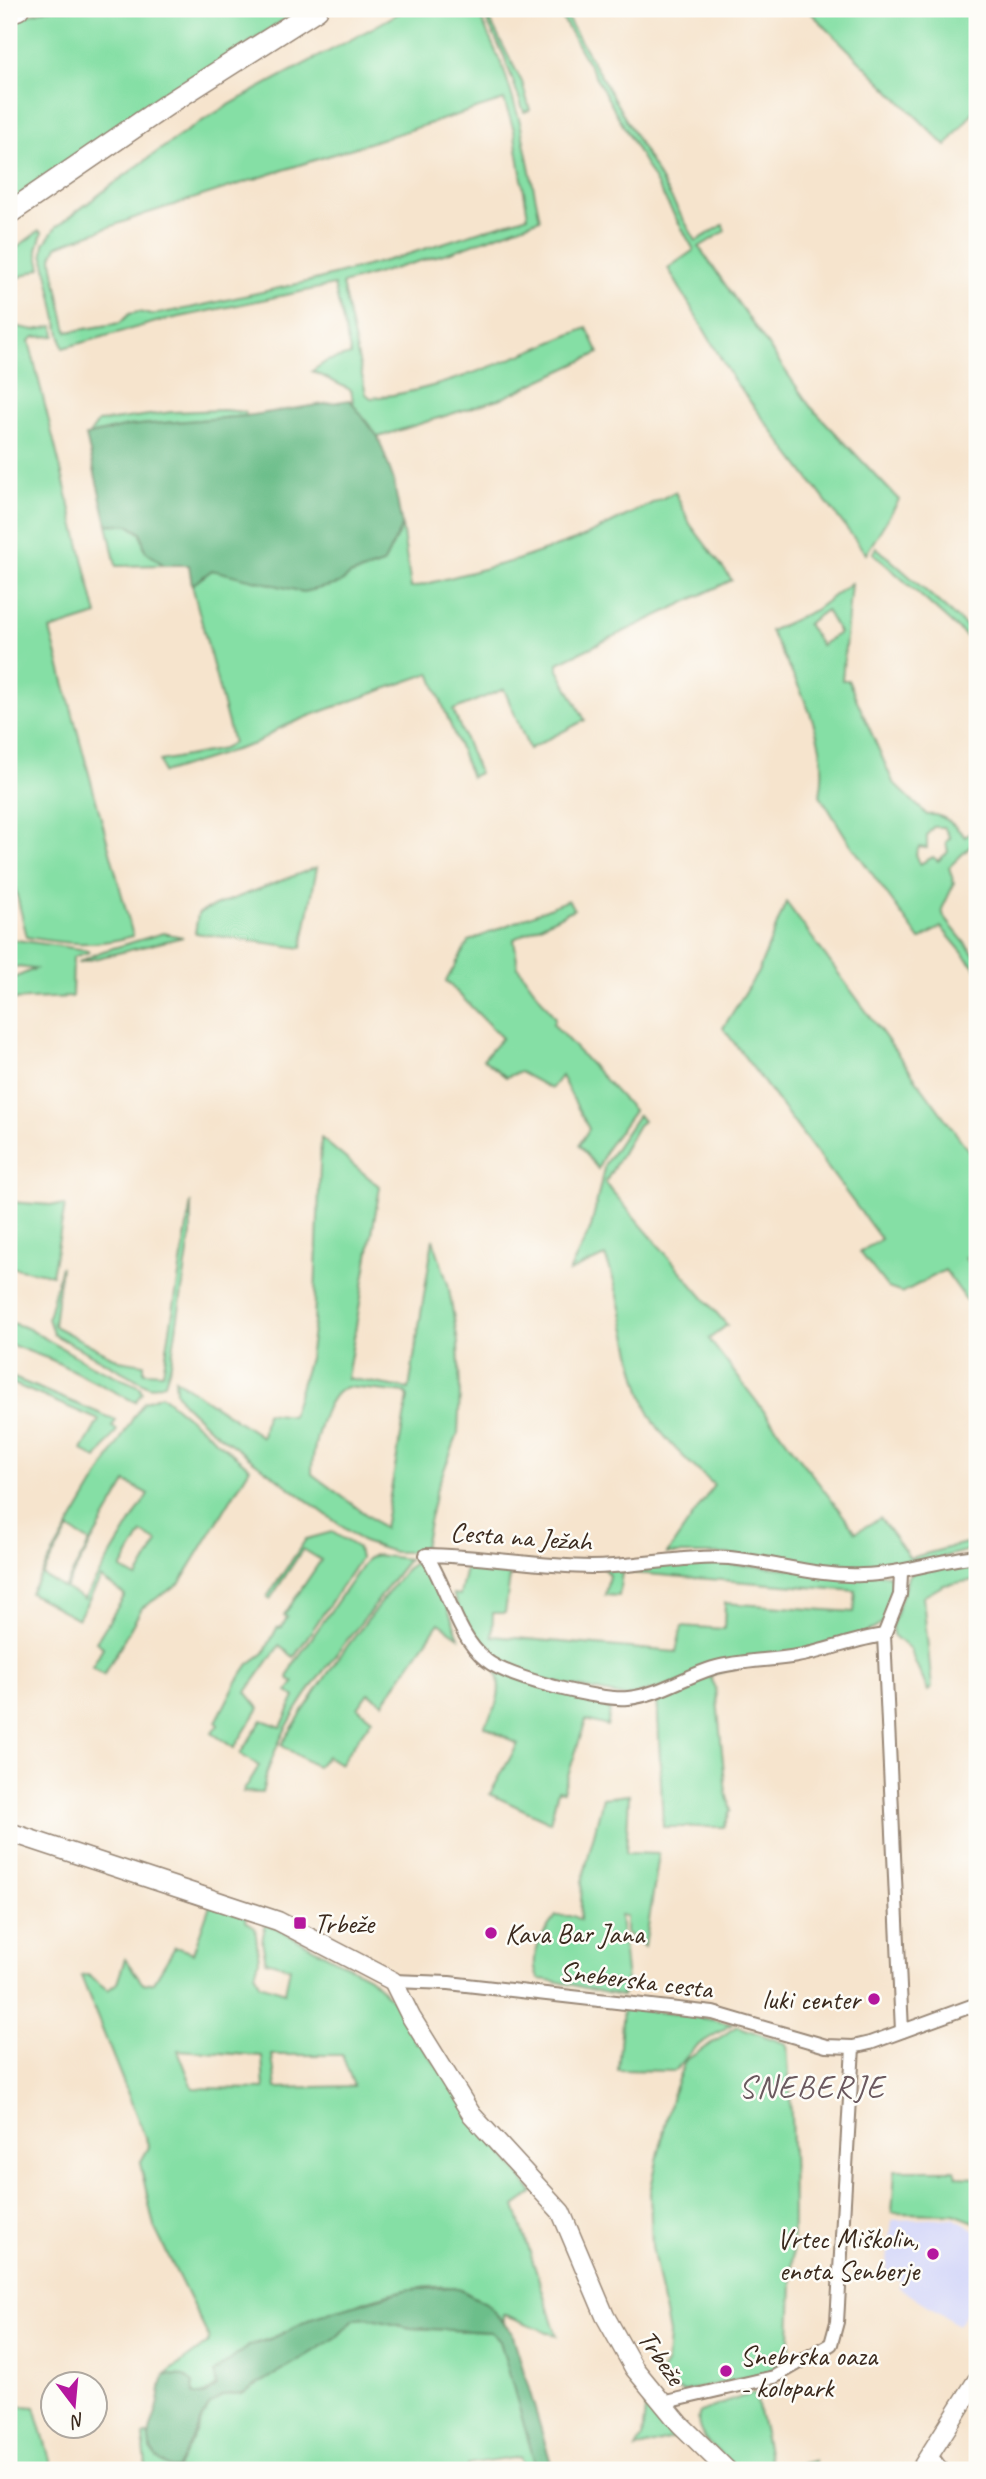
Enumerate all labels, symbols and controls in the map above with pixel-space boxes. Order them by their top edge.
street label: Cesta na Ježah [449,1514,595,1559]
place label: Trbeže [314,1906,376,1941]
marker: Trbeže [292,1915,308,1931]
place label: Kava Bar Jana [505,1916,646,1951]
marker: Kava Bar Jana [483,1925,499,1941]
street label: Sneberska cesta [558,1953,716,2006]
place label: luki center [762,1982,862,2017]
marker: luki center [866,1991,882,2007]
district label: SNEBERJE [739,2066,887,2107]
place label: Vrtec Miškolin, enota Senberje [777,2221,921,2288]
marker: Vrtec Miškolin, enota Senberje [925,2246,941,2262]
street label: Trbeže [630,2323,694,2393]
place label: Snebrska oaza - kolopark [740,2338,879,2405]
marker: Snebrska oaza - kolopark [718,2363,734,2379]
north arrow [38,2370,108,2440]
text: N [66,2407,87,2434]

